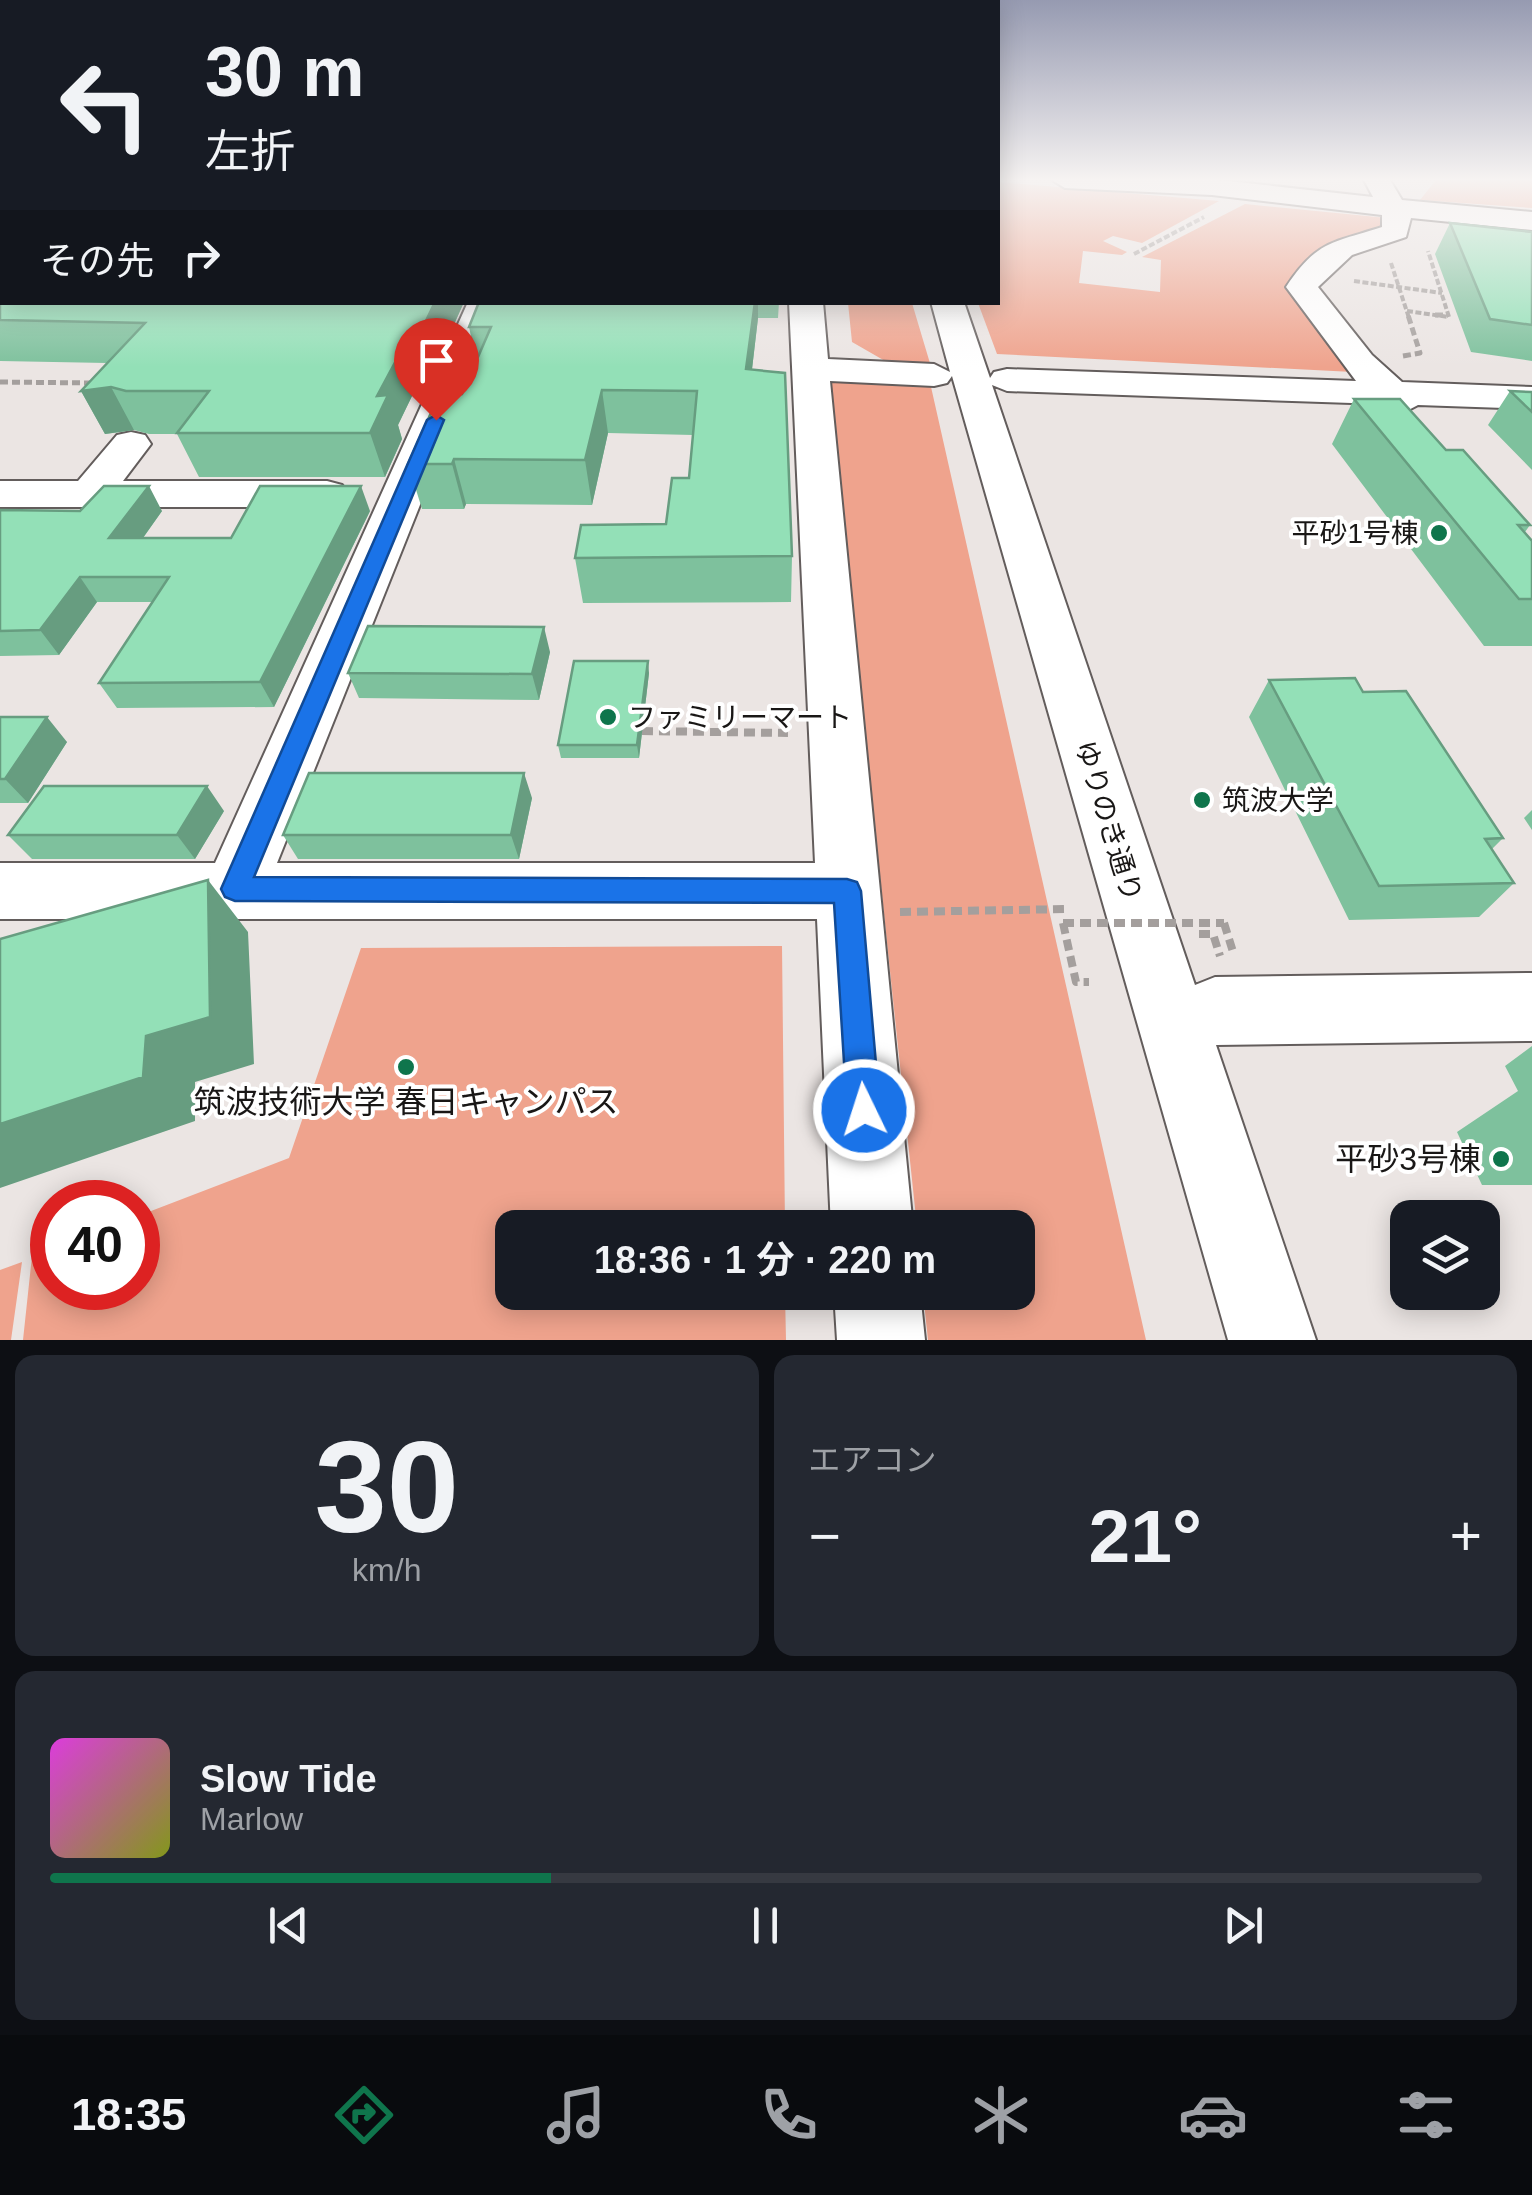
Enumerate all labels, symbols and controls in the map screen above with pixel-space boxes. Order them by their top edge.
text: 30 m [205,33,365,111]
icon: left [40,40,170,170]
text: 左折 [205,126,295,177]
icon: right [174,230,229,285]
text: その先 [40,240,154,282]
pin [394,318,479,421]
icon: arrive [409,333,464,388]
place label: 平砂1号棟 [1291,518,1419,549]
marker: 平砂1号棟 [1428,522,1450,544]
place label: ファミリーマート [628,702,852,733]
marker: ファミリーマート [597,706,619,728]
street label: ゆりのき通り [1069,737,1148,906]
place label: 筑波大学 [1222,785,1334,816]
marker: 筑波大学 [1191,789,1213,811]
marker: 筑波技術大学 春日キャンパス [395,1056,417,1078]
position arrow [812,1058,916,1162]
place label: 筑波技術大学 春日キャンパス [194,1084,618,1120]
place label: 平砂3号棟 [1335,1141,1481,1177]
marker: 平砂3号棟 [1490,1148,1512,1170]
speed limit sign: 40 [30,1180,160,1310]
map controls [1390,1200,1500,1310]
button: layers [1390,1200,1500,1310]
text: 18:36 · 1 分 · 220 m [594,1239,936,1281]
text: 30 [314,1414,459,1560]
text: エアコン [809,1442,937,1478]
text: 21° [1089,1494,1202,1578]
text: − [809,1505,841,1567]
text: + [1450,1505,1482,1567]
text: km/h [352,1552,421,1588]
text: Slow Tide [200,1758,377,1800]
text: Marlow [200,1801,303,1837]
icon: previous [261,1898,316,1953]
icon: pause [738,1898,793,1953]
icon: next [1216,1898,1271,1953]
icon: directions [329,2080,399,2150]
icon: music [541,2080,611,2150]
icon: phone [754,2080,824,2150]
icon: climate [966,2080,1036,2150]
icon: car [1178,2080,1248,2150]
icon: filters [1391,2080,1461,2150]
text: 18:35 [71,2089,186,2140]

